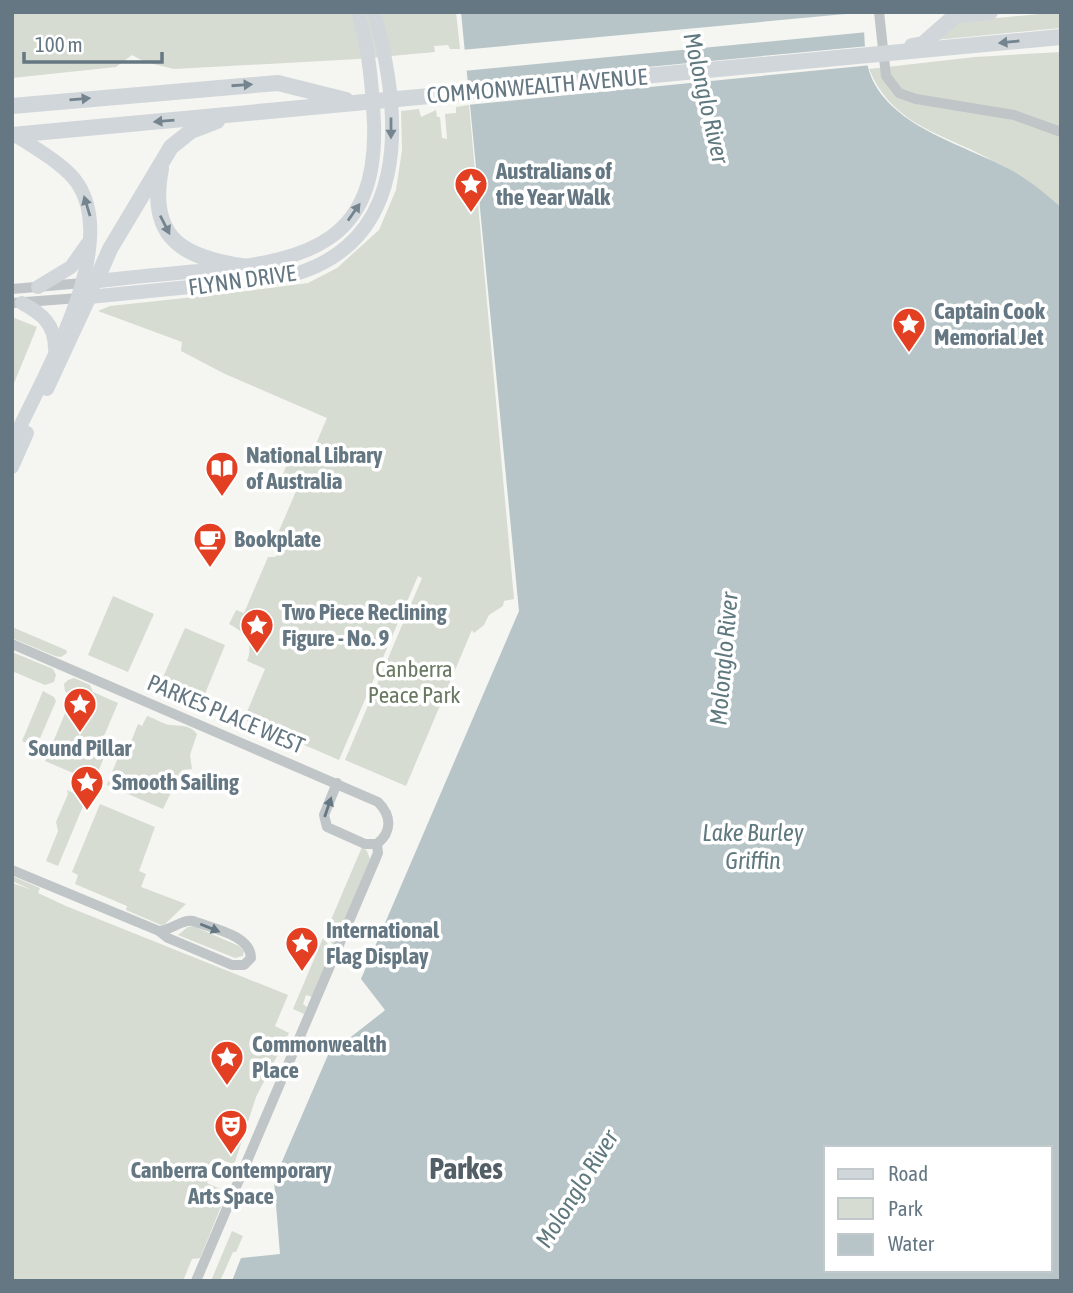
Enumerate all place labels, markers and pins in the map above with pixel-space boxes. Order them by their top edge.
place label: Australians of the Year Walk [495,158,612,210]
place icon: Australians of the Year Walk [452,165,490,214]
place label: Captain Cook Memorial Jet [934,298,1046,350]
place icon: Captain Cook Memorial Jet [890,305,928,354]
place label: National Library of Australia [246,442,383,494]
library icon: National Library of Australia [203,449,241,498]
cafe icon: Bookplate [191,520,229,569]
place label: Bookplate [234,526,321,552]
place label: Two Piece Reclining Figure - No. 9 [282,599,447,651]
place icon: Two Piece Reclining Figure - No. 9 [238,606,276,655]
place icon: Sound Pillar [61,685,99,734]
place label: Sound Pillar [29,735,133,761]
place icon: Smooth Sailing [68,763,106,812]
place label: Smooth Sailing [112,769,239,795]
place label: International Flag Display [326,917,440,969]
place icon: International Flag Display [283,924,321,973]
place label: Commonwealth Place [252,1031,387,1083]
place icon: Commonwealth Place [208,1038,246,1087]
theatre icon: Canberra Contemporary Arts Space [212,1107,250,1156]
place label: Canberra Contemporary Arts Space [130,1157,332,1209]

